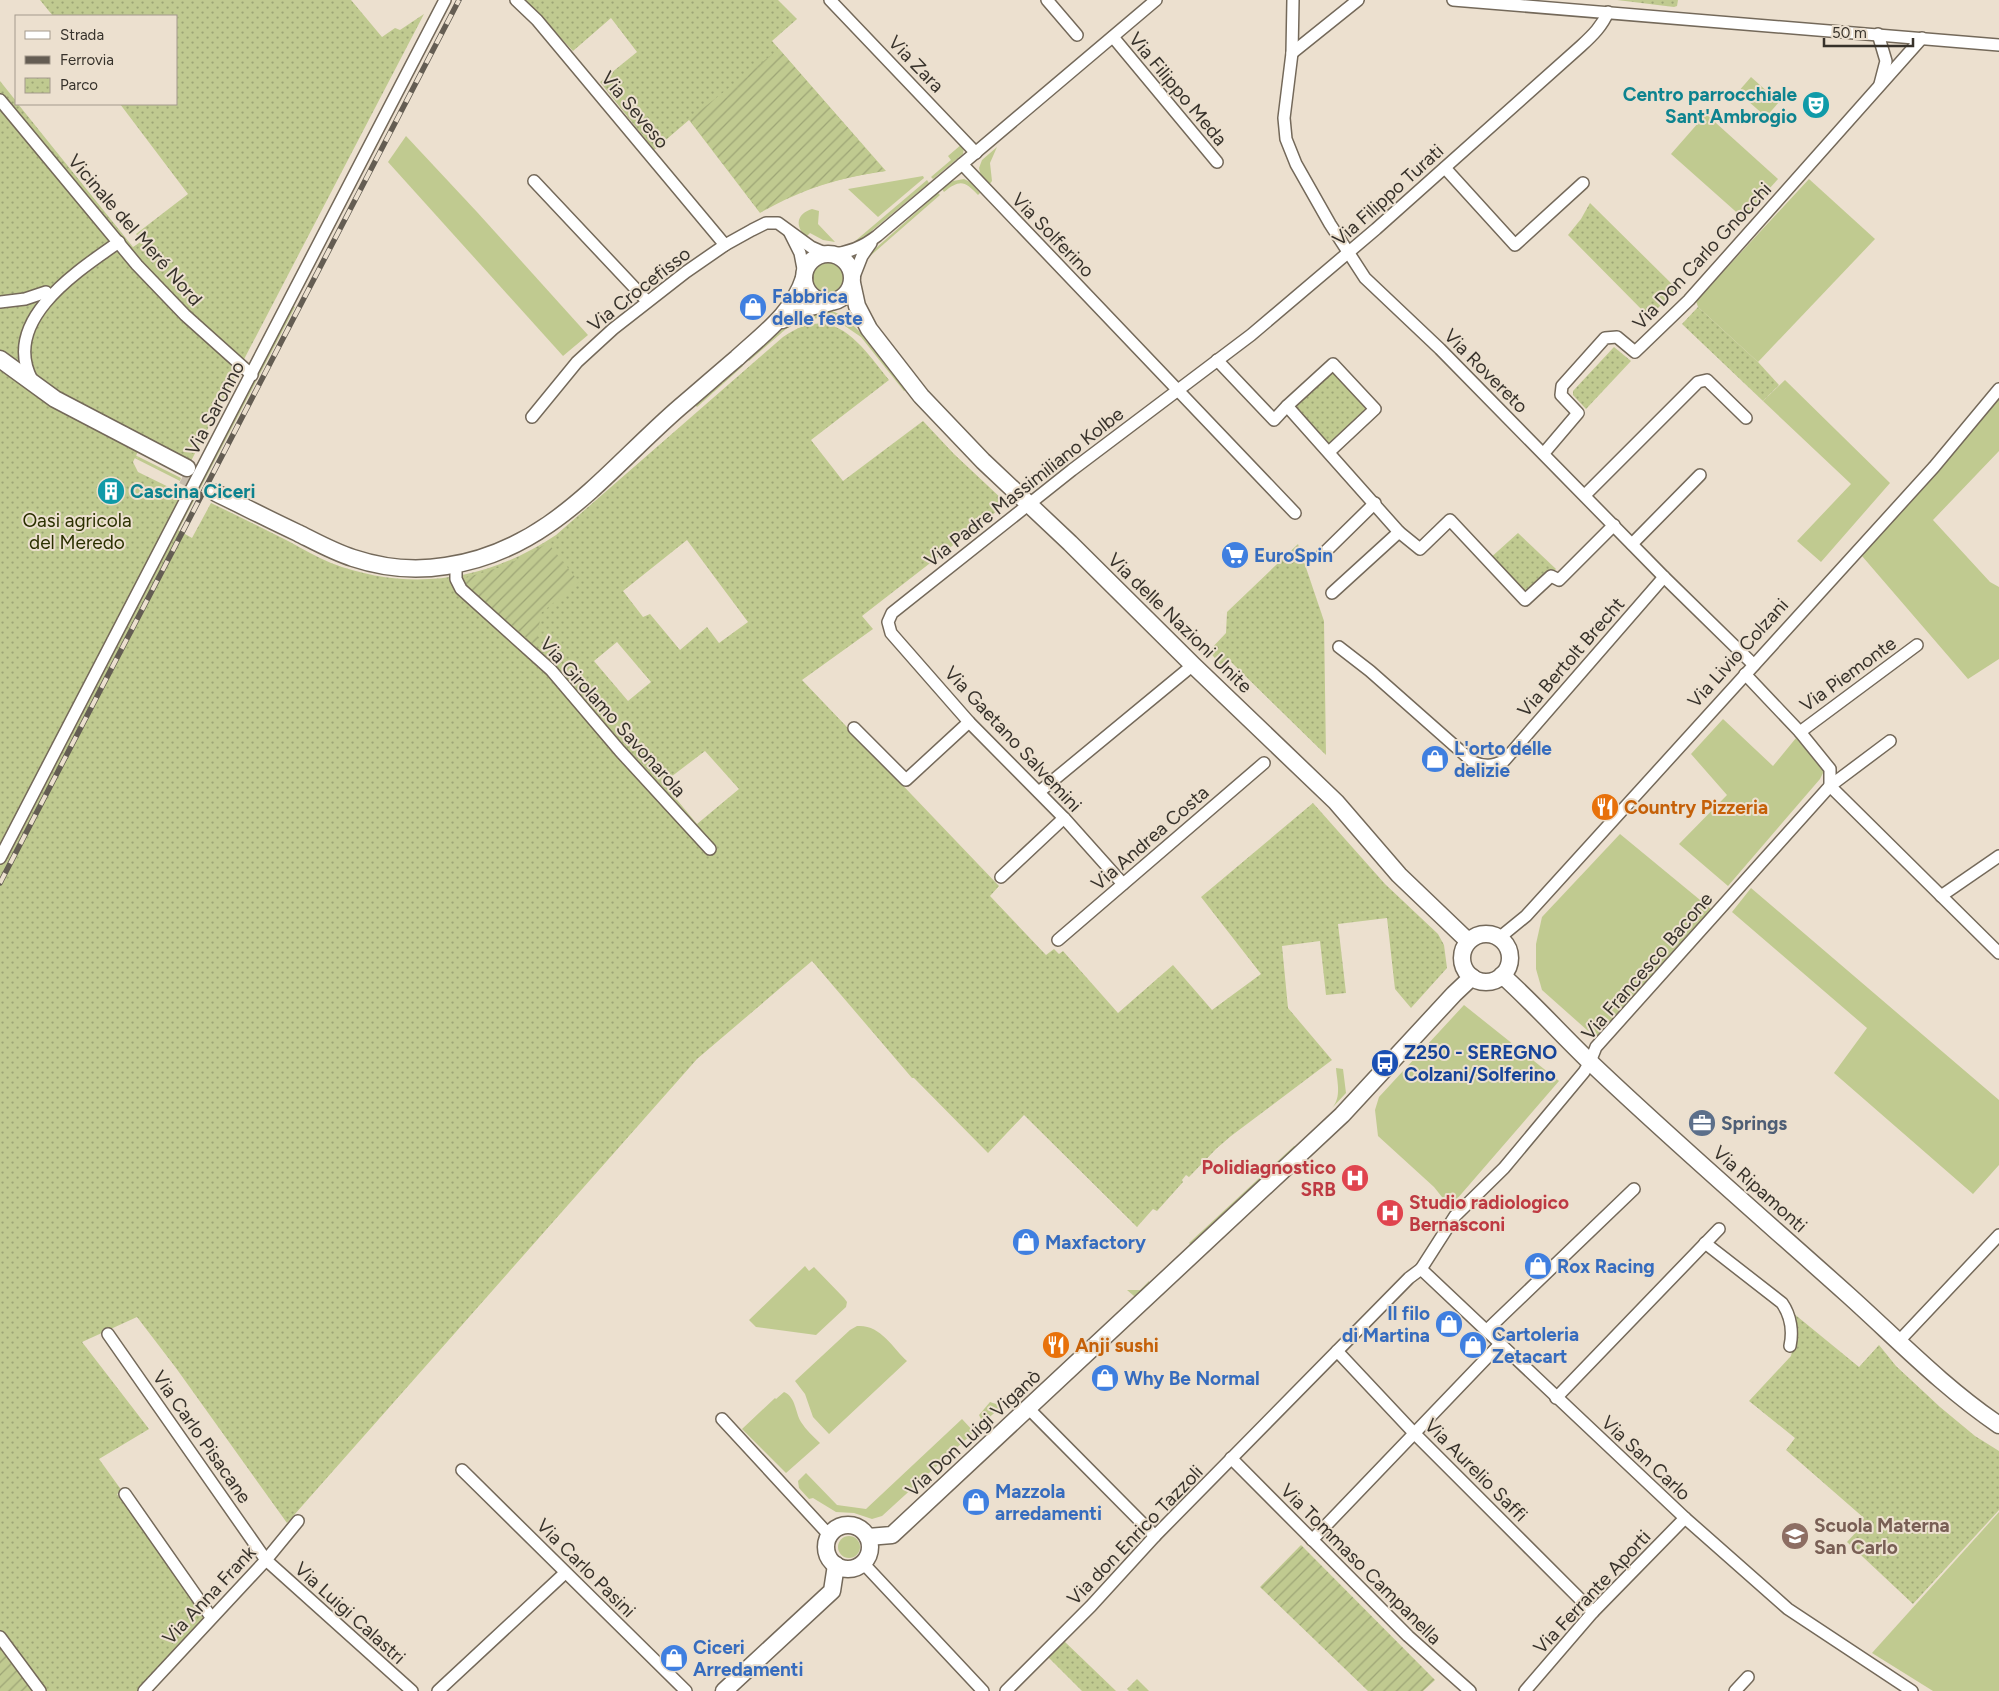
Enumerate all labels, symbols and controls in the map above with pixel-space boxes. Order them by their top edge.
legend [15,15,178,105]
scale bar [1824,15,1913,47]
text: 50 m [1832,24,1867,42]
text: Strada [60,26,104,44]
street label: Via Filippo Meda [1124,28,1232,150]
street label: Via Zara [883,31,949,97]
text: Ferrovia [60,51,114,69]
street label: Via Seveso [596,67,674,153]
text: Parco [60,76,98,94]
place label: Centro parrocchiale Sant'Ambrogio [1623,83,1797,128]
theatre icon: Centro parrocchiale Sant'Ambrogio [1801,90,1831,120]
street label: Via Filippo Turati [1328,139,1448,251]
street label: Vicinale del Meré Nord [63,149,207,311]
street label: Via Don Carlo Gnocchi [1628,178,1776,334]
street label: Via Solferino [1007,188,1099,282]
street label: Via Crocefisso [583,242,695,336]
place label: Fabbrica delle feste [772,285,863,330]
shop icon: Fabbrica delle feste [738,292,768,322]
street label: Via Rovereto [1439,324,1533,418]
street label: Via Saronno [181,357,249,459]
street label: Via Padre Massimiliano Kolbe [920,402,1128,572]
building icon: Cascina Ciceri [96,476,126,506]
place label: Cascina Ciceri [130,480,255,503]
park label: Oasi agricola del Meredo [22,509,132,554]
supermarket icon: EuroSpin [1220,540,1250,570]
place label: EuroSpin [1254,544,1333,567]
street label: Via delle Nazioni Unite [1103,548,1257,698]
street label: Via Bertolt Brecht [1513,592,1629,722]
street label: Via Livio Colzani [1683,594,1793,712]
street label: Via Piemonte [1796,631,1900,717]
street label: Via Girolamo Savonarola [535,632,691,802]
street label: Via Gaetano Salvemini [940,661,1086,817]
place label: L'orto delle delizie [1454,737,1552,782]
shop icon: L'orto delle delizie [1420,744,1450,774]
street label: Via Andrea Costa [1087,781,1213,895]
restaurant icon: Country Pizzeria [1590,792,1620,822]
place label: Country Pizzeria [1624,796,1768,819]
street label: Via Francesco Bacone [1577,888,1717,1044]
place label: Z250 - SEREGNO Colzani/Solferino [1404,1041,1557,1086]
bus stop icon: Z250 - SEREGNO Colzani/Solferino [1370,1048,1400,1078]
office icon: Springs [1687,1108,1717,1138]
place label: Springs [1721,1112,1787,1135]
street label: Via Ripamonti [1708,1141,1812,1237]
place label: Polidiagnostico SRB [1201,1156,1336,1201]
hospital icon: Polidiagnostico SRB [1340,1163,1370,1193]
place label: Studio radiologico Bernasconi [1409,1191,1569,1236]
hospital icon: Studio radiologico Bernasconi [1375,1198,1405,1228]
shop icon: Maxfactory [1011,1227,1041,1257]
place label: Maxfactory [1045,1231,1146,1254]
shop icon: Rox Racing [1523,1251,1553,1281]
place label: Rox Racing [1557,1255,1655,1278]
place label: Il filo di Martina [1342,1302,1430,1347]
shop icon: Il filo di Martina [1434,1309,1464,1339]
place label: Cartoleria Zetacart [1492,1323,1579,1368]
restaurant icon: Anji sushi [1041,1330,1071,1360]
shop icon: Cartoleria Zetacart [1458,1330,1488,1360]
place label: Anji sushi [1075,1334,1159,1357]
shop icon: Why Be Normal [1090,1363,1120,1393]
street label: Via Don Luigi Viganò [901,1364,1045,1502]
street label: Via Carlo Pisacane [148,1366,256,1508]
place label: Why Be Normal [1124,1367,1260,1390]
street label: Via San Carlo [1597,1411,1695,1505]
street label: Via Aurelio Saffi [1420,1414,1532,1526]
street label: Via don Enrico Tazzoli [1062,1460,1208,1610]
street label: Via Tommaso Campanella [1276,1479,1446,1649]
place label: Mazzola arredamenti [995,1480,1102,1525]
shop icon: Mazzola arredamenti [961,1487,991,1517]
street label: Via Carlo Pasini [532,1514,640,1622]
place label: Scuola Materna San Carlo [1814,1514,1950,1559]
school or university icon: Scuola Materna San Carlo [1780,1521,1810,1551]
street label: Via Ferrante Aporti [1529,1525,1655,1659]
street label: Via Anna Frank [157,1540,261,1649]
street label: Via Luigi Calastri [290,1557,410,1669]
place label: Ciceri Arredamenti [693,1636,803,1681]
shop icon: Ciceri Arredamenti [659,1643,689,1673]

